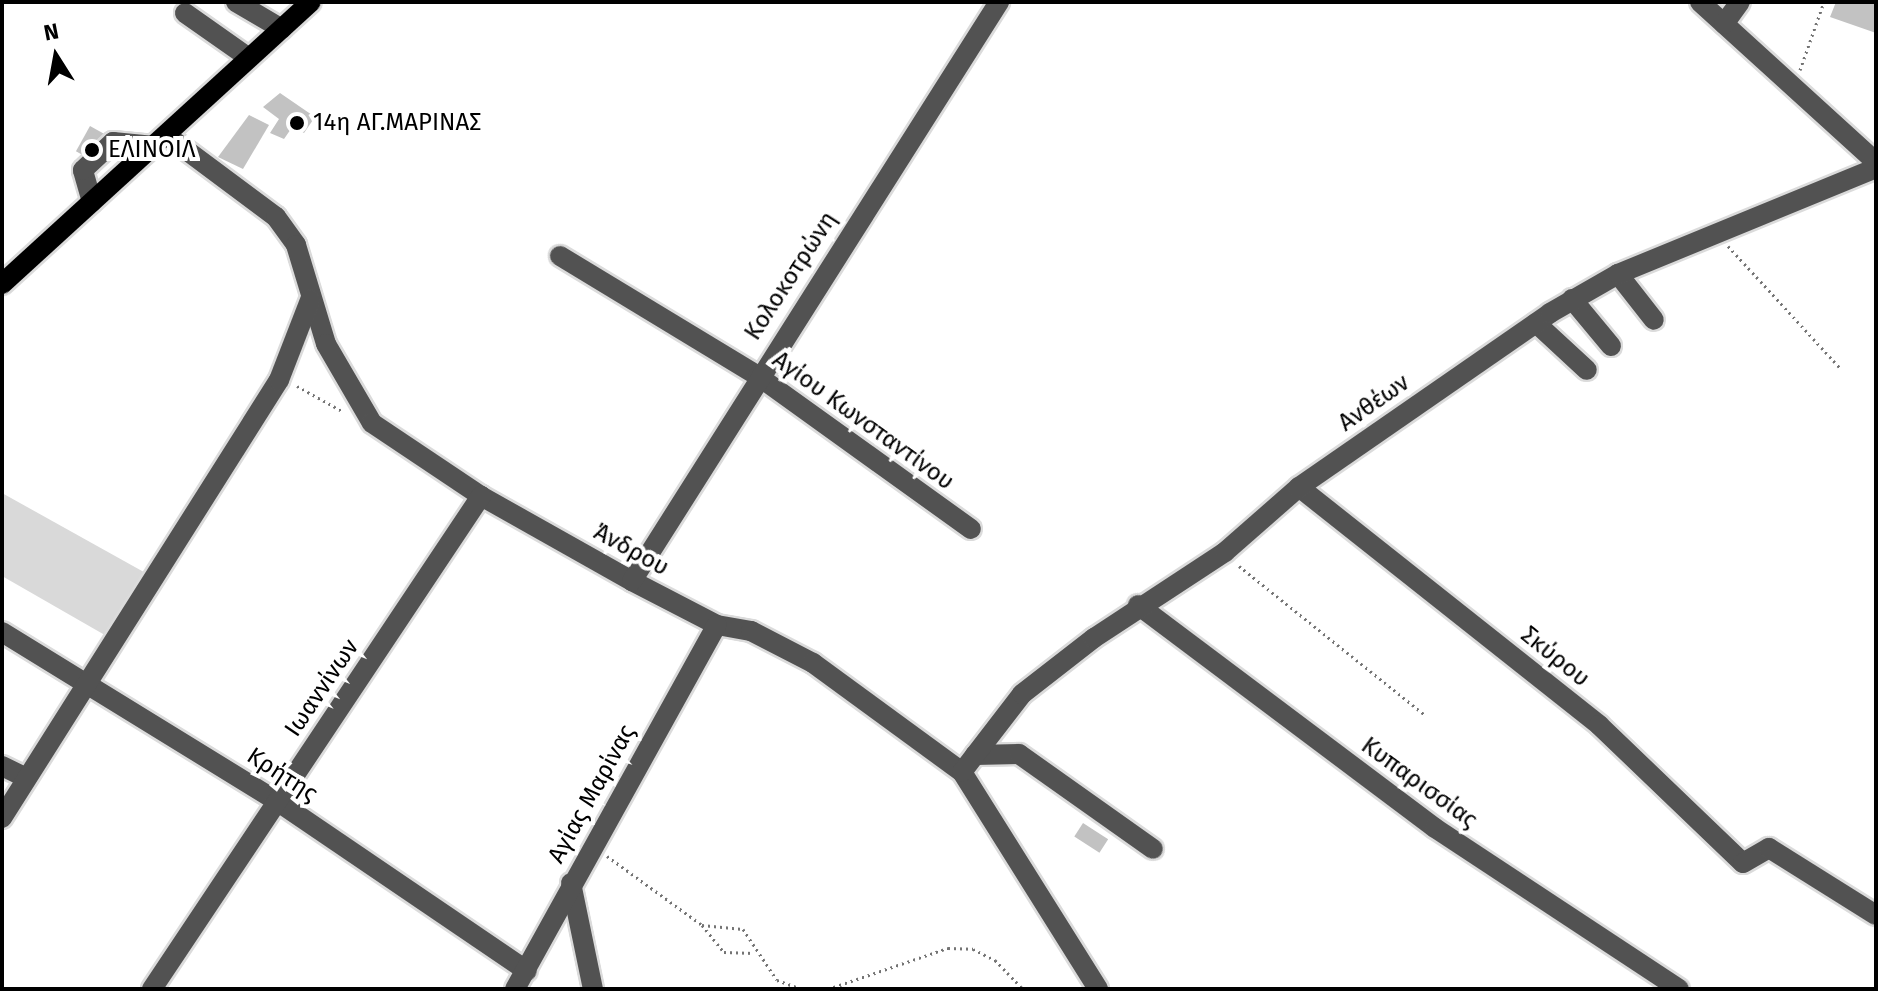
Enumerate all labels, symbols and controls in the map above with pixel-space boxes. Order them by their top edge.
north arrow [16,16,96,96]
text: N [42,17,61,47]
place label: 14η ΑΓ.ΜΑΡΙΝΑΣ [313,109,481,137]
marker: 14η ΑΓ.ΜΑΡΙΝΑΣ [288,114,306,132]
place label: ΕΛΙΝΟΙΛ [108,136,196,164]
marker: ΕΛΙΝΟΙΛ [83,141,101,159]
street label: Κολοκοτρώνη [739,206,843,346]
street label: Αγίου Κωνσταντίνου [767,346,959,496]
street label: Ανθέων [1333,368,1415,438]
street label: Άνδρου [588,518,674,582]
street label: Σκύρου [1515,621,1595,693]
street label: Ιωαννίνων [279,634,365,742]
street label: Αγίας Μαρίνας [542,720,642,868]
street label: Κυπαρισσίας [1355,731,1483,835]
street label: Κρήτης [241,742,323,808]

